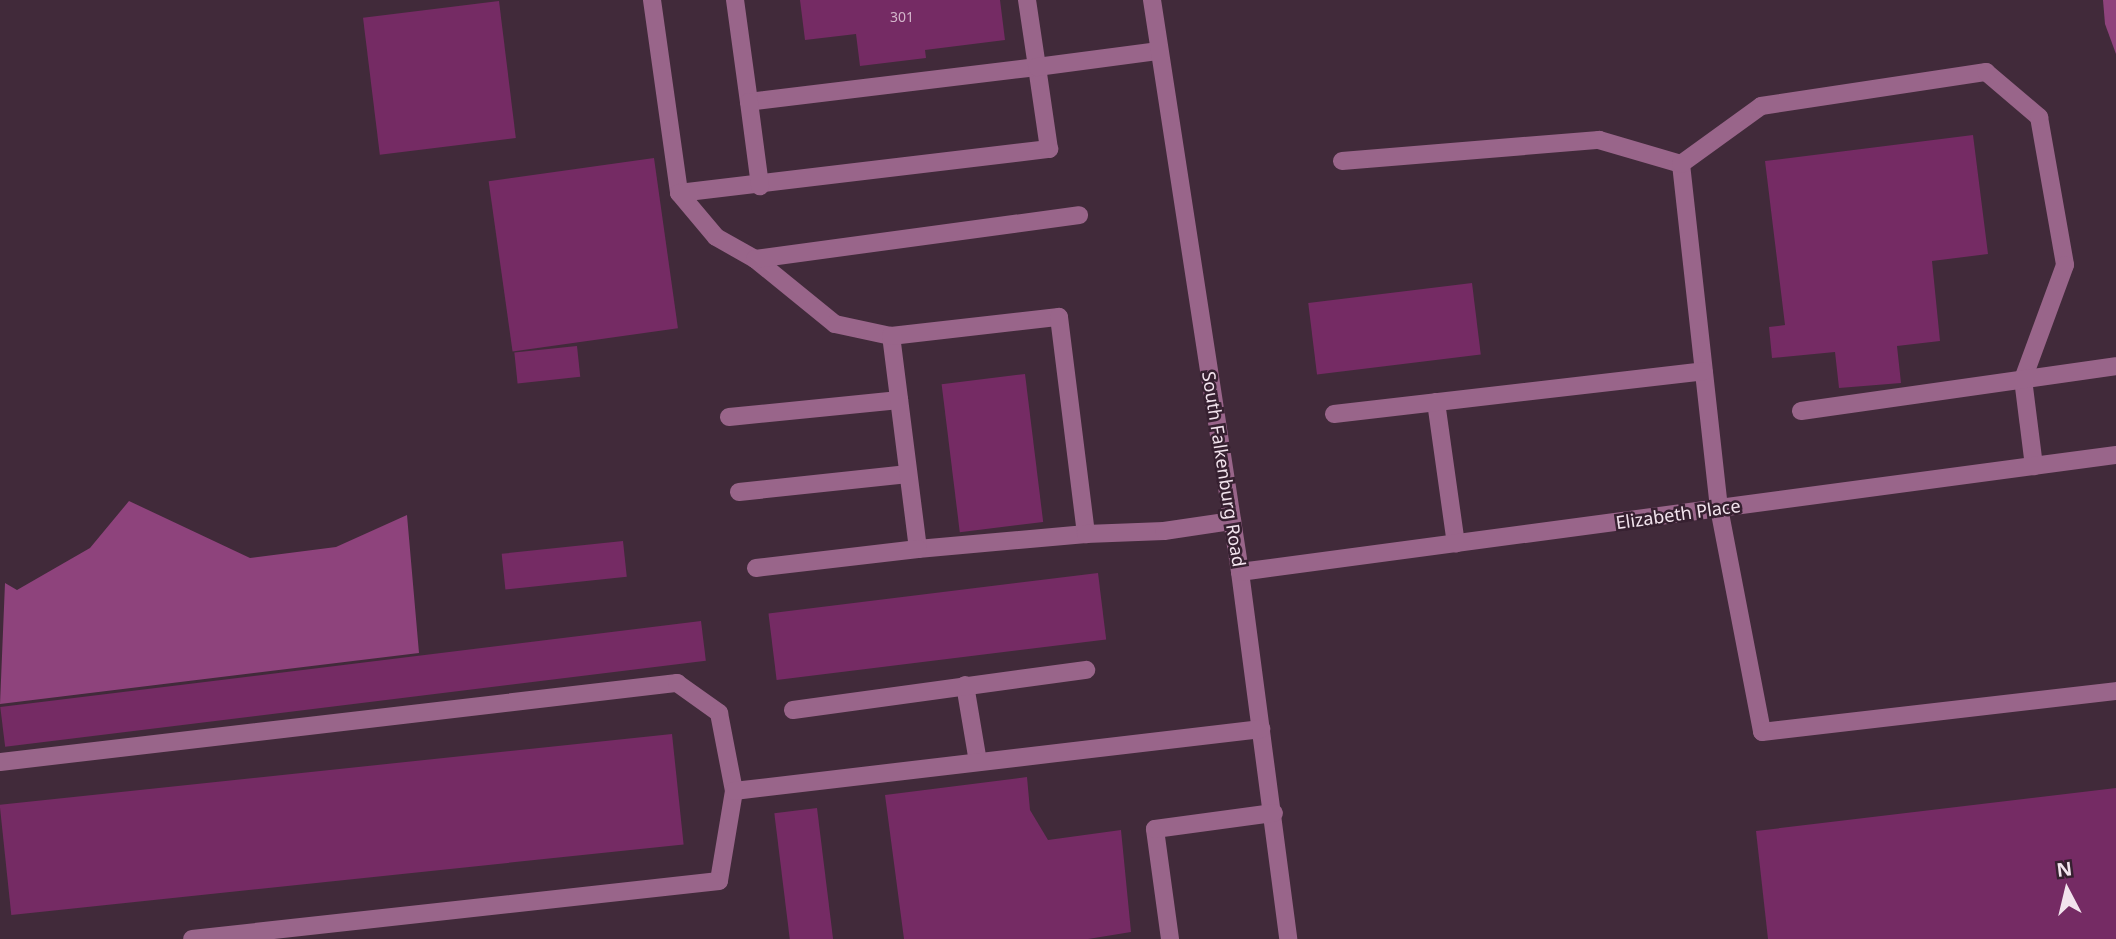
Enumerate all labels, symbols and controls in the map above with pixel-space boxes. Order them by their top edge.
house number: 301 [890,9,914,25]
street label: South Falkenburg Road [1198,370,1250,568]
street label: Elizabeth Place [1614,495,1742,533]
north arrow [2032,855,2102,925]
text: N [2055,855,2074,883]

